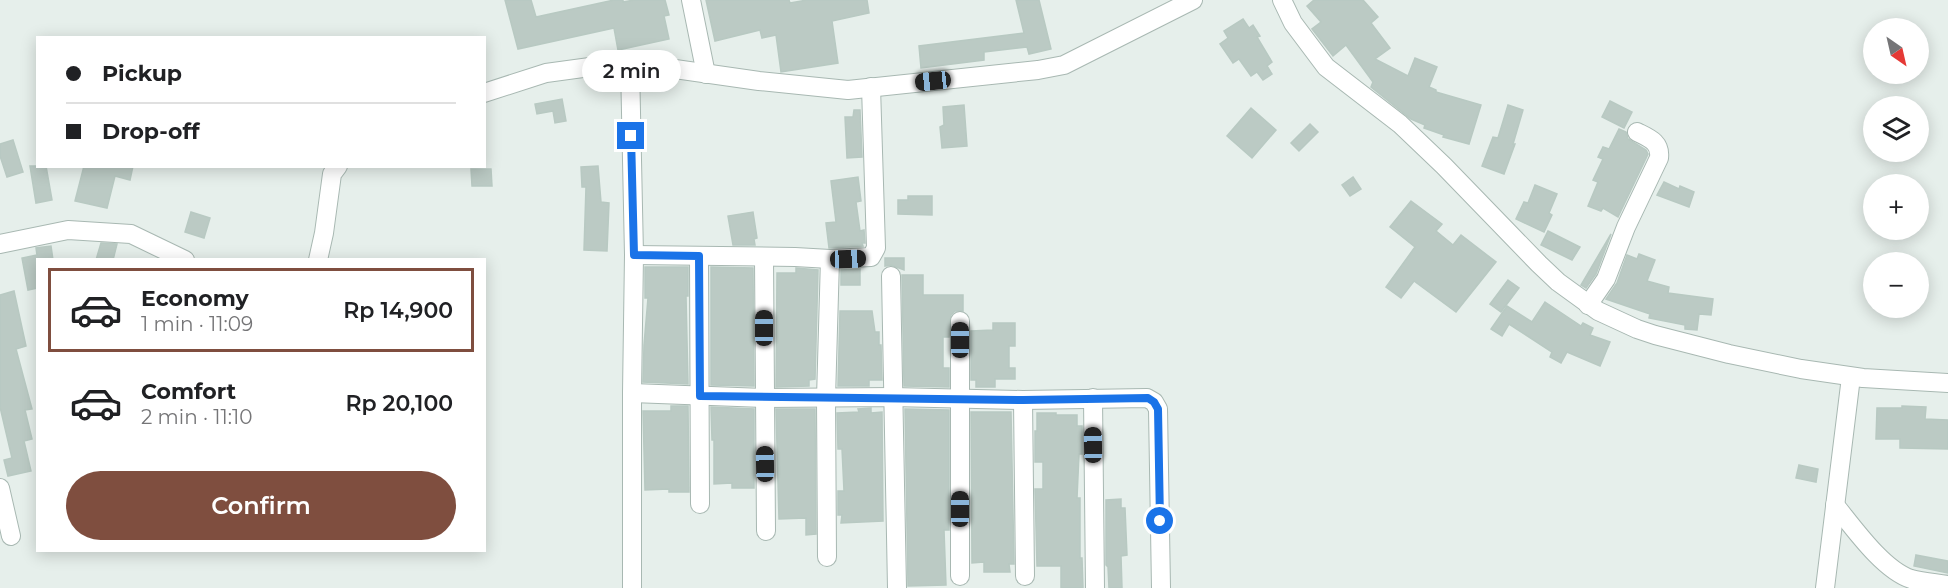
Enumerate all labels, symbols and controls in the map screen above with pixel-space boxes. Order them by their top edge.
north arrow [1863,18,1929,84]
map controls [1863,18,1929,318]
callout: 2 min [582,49,680,91]
text: 2 min [603,59,660,83]
text: Pickup [102,60,182,87]
car [914,70,952,92]
button: layers [1863,96,1929,162]
text: Drop-off [102,118,200,145]
route end [617,122,644,149]
button: + [1863,174,1929,240]
car [830,249,866,269]
button: − [1863,252,1929,318]
icon: car [69,283,123,337]
text: Economy [141,285,249,312]
text: Rp 14,900 [343,297,453,324]
car [755,310,773,346]
text: 1 min · 11:09 [141,312,253,336]
car [951,322,969,358]
icon: car [69,376,123,430]
text: Comfort [141,378,236,405]
text: Rp 20,100 [345,390,453,417]
text: 2 min · 11:10 [141,405,252,429]
car [1084,427,1102,463]
car [756,446,774,482]
button: Confirm [66,471,456,540]
car [951,491,969,527]
route start [1146,507,1173,534]

